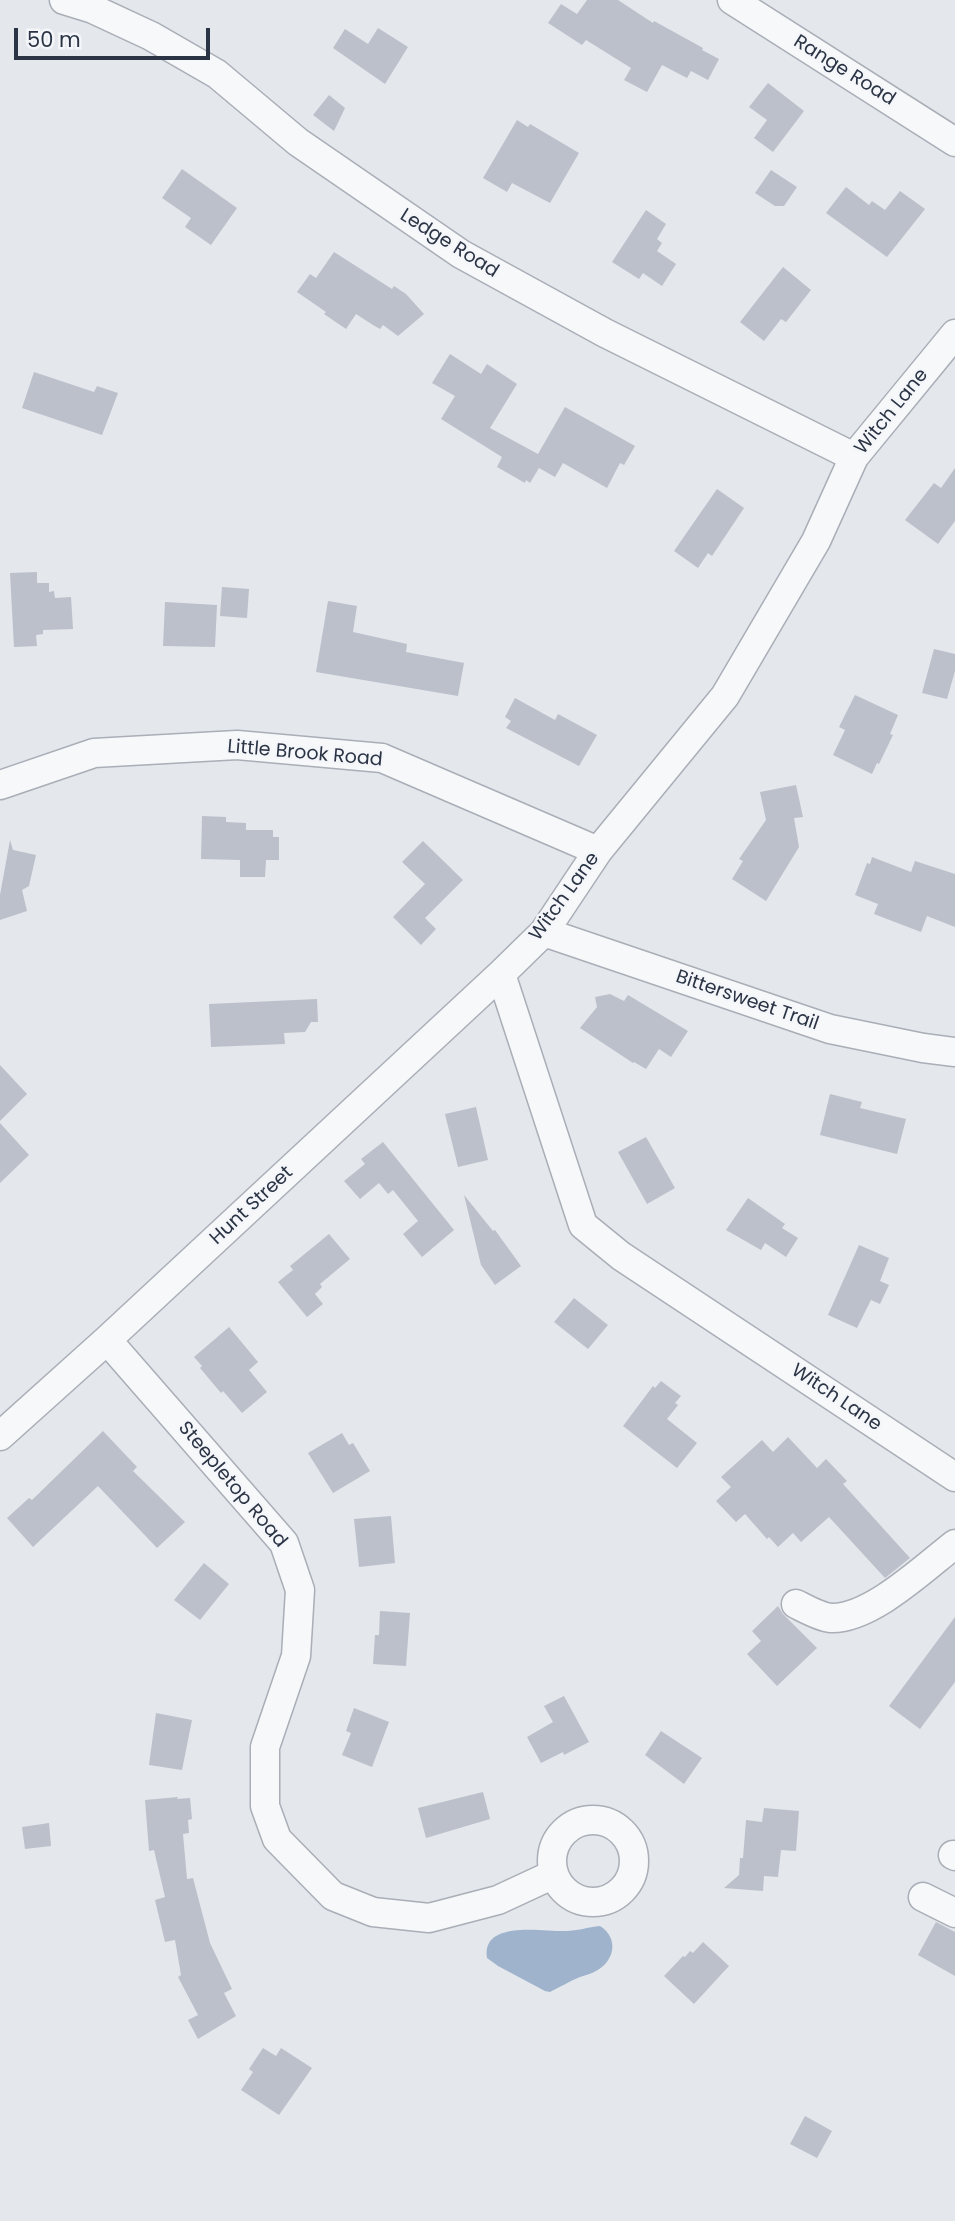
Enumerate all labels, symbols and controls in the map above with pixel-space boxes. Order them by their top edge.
scale bar [18,14,214,58]
text: 50 m [27,25,81,54]
street label: Range Road [789,31,899,111]
street label: Ledge Road [395,205,503,283]
street label: Witch Lane [850,364,934,460]
street label: Little Brook Road [227,736,383,772]
street label: Witch Lane [525,848,605,946]
street label: Bittersweet Trail [673,966,821,1036]
street label: Hunt Street [206,1162,298,1250]
street label: Witch Lane [787,1360,885,1436]
street label: Steepletop Road [173,1417,291,1553]

